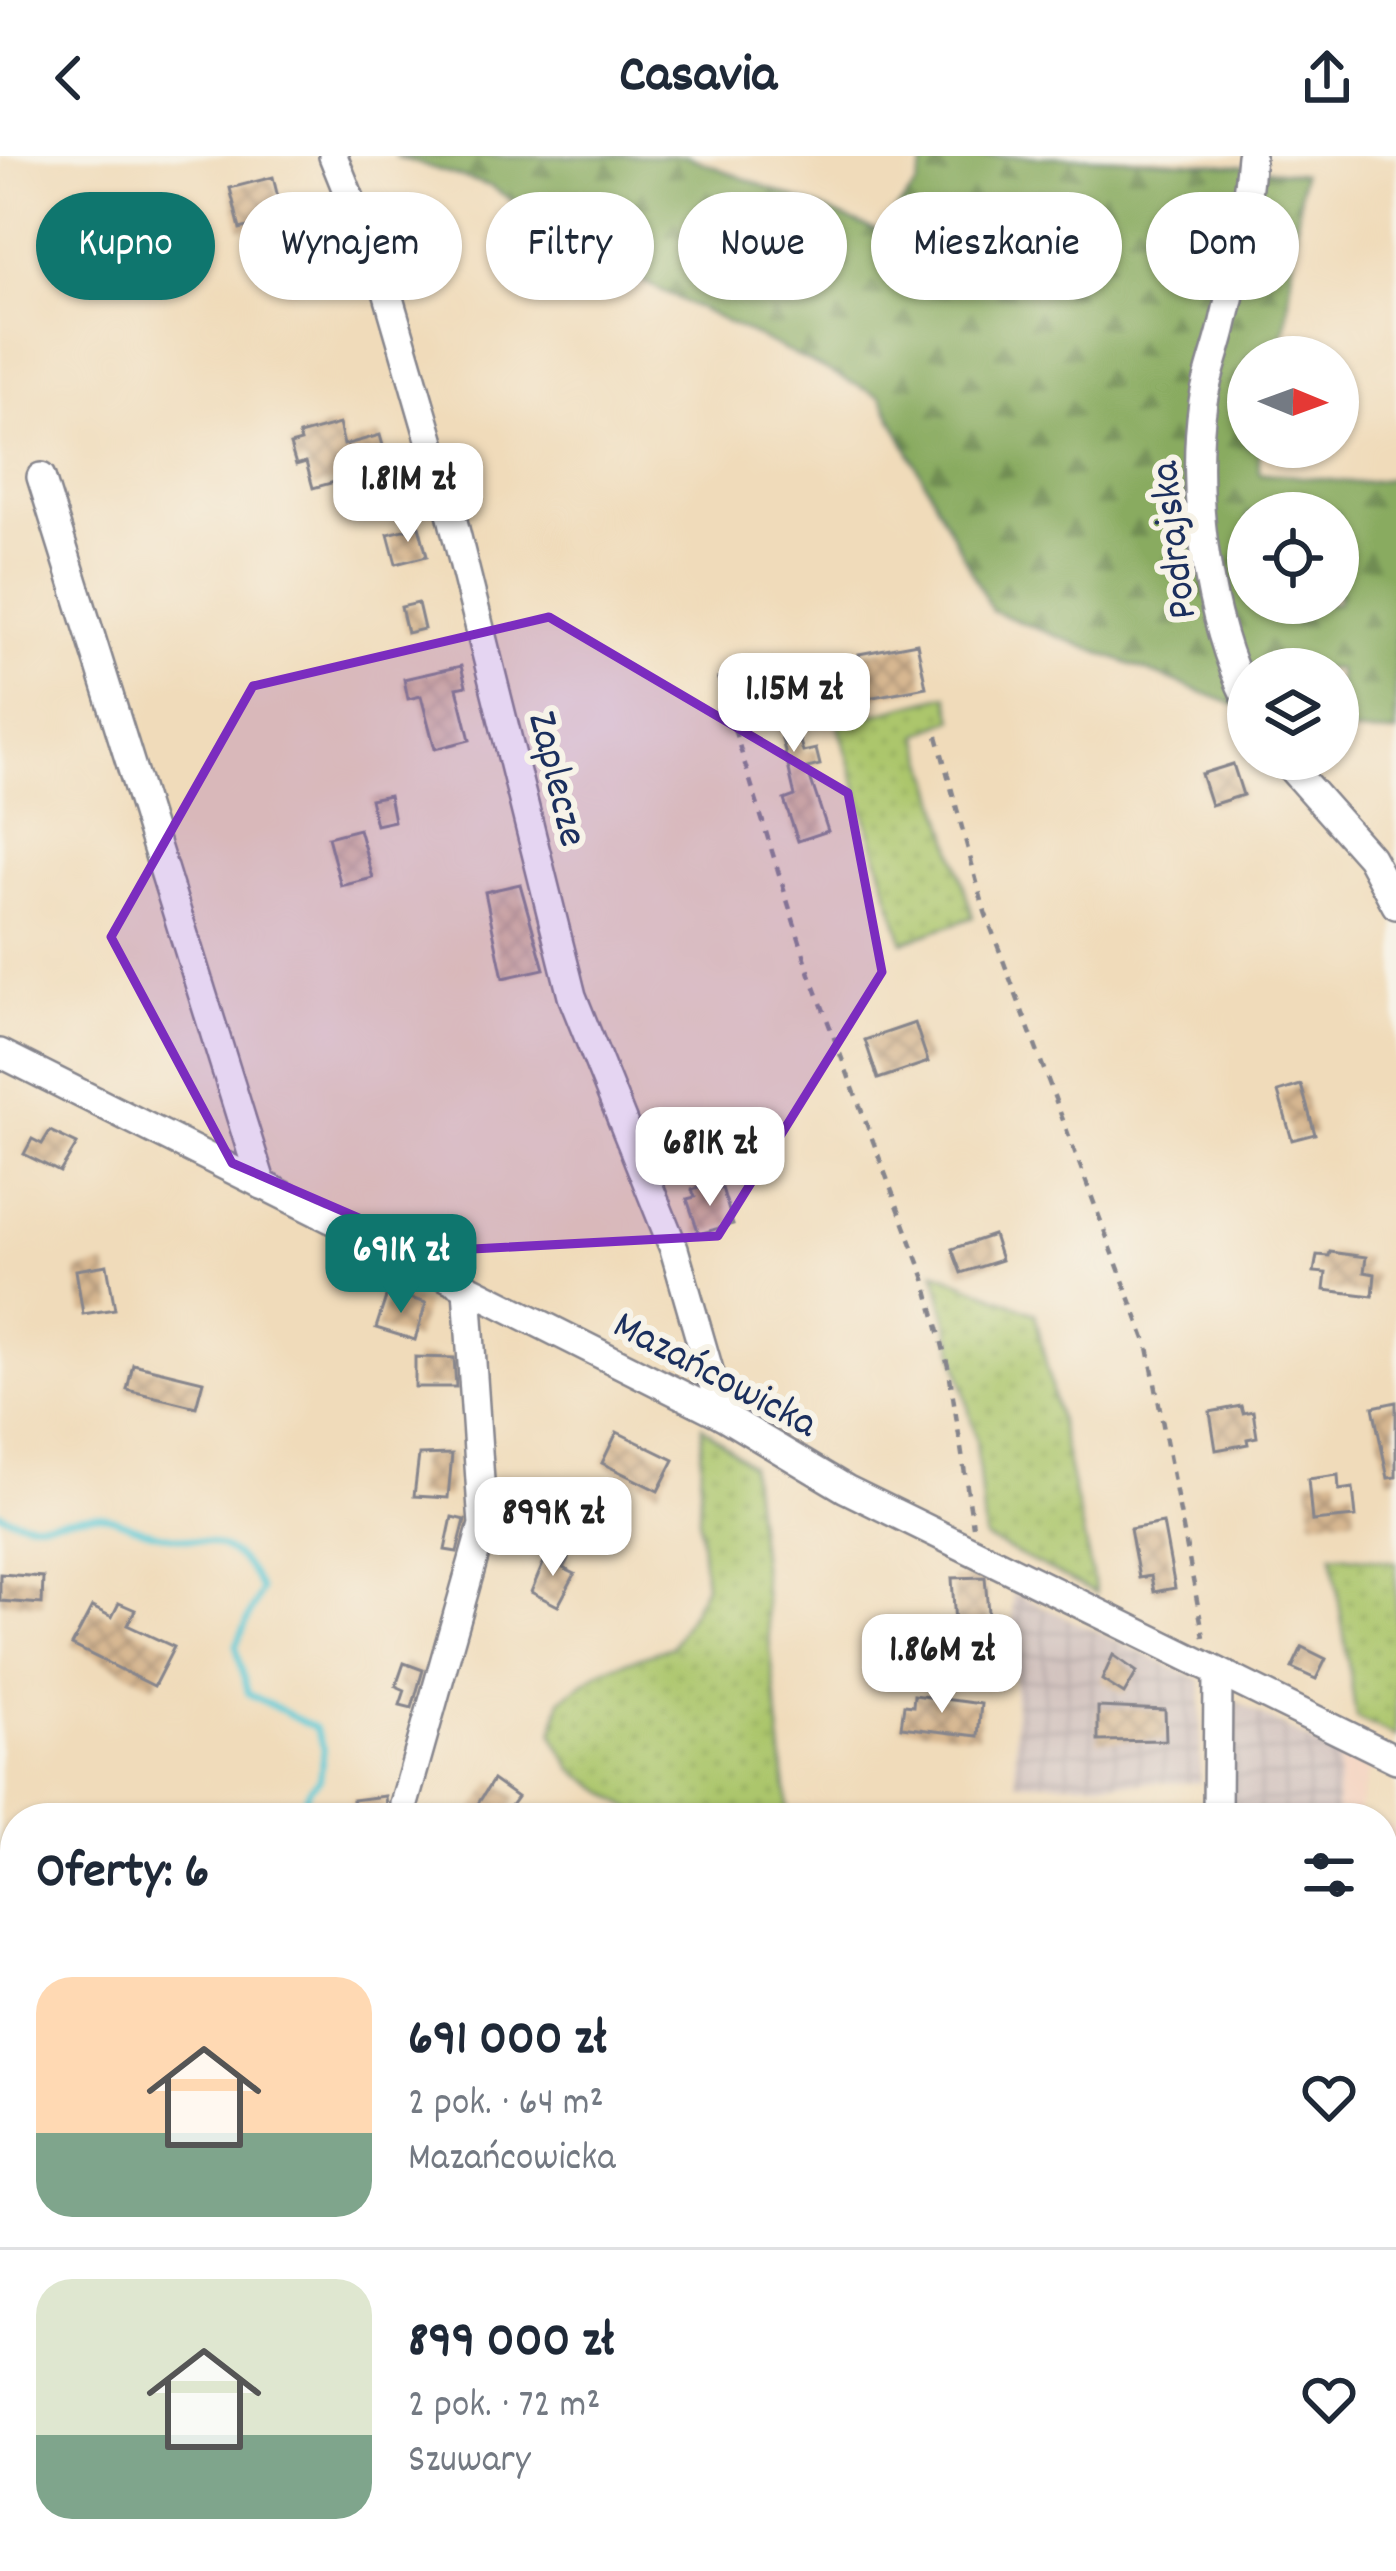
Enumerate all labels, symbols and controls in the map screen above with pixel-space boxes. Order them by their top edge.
text: Casavia [619,40,777,117]
icon: back [36,45,102,111]
icon: share [1294,45,1360,111]
chip: Kupno [36,192,215,300]
chip: Wynajem [239,192,462,300]
chip: Filtry [486,192,654,300]
chip: Nowe [678,192,847,300]
chip: Mieszkanie [871,192,1122,300]
chip: Dom [1146,192,1299,300]
north arrow [1227,336,1359,468]
map controls [1227,336,1359,780]
pin: 1.81M zł [284,443,532,545]
text: 1.81M zł [360,454,456,509]
street label: Podrajska [1137,457,1216,622]
button: locate [1227,492,1359,624]
button: layers [1227,648,1359,780]
pin: 1.15M zł [670,653,918,755]
text: 1.15M zł [745,664,843,719]
street label: Zaplecze [508,706,600,854]
pin: 681K zł [599,1107,821,1209]
text: 681K zł [663,1118,757,1173]
pin: 691K zł [290,1214,512,1316]
text: 691K zł [352,1225,450,1280]
street label: Mazańcowicka [601,1298,828,1457]
pin: 899K zł [442,1477,664,1579]
text: 899K zł [502,1488,605,1543]
pin: 1.86M zł [818,1614,1066,1716]
text: 1.86M zł [889,1625,995,1680]
text: Oferty: 6 [36,1839,209,1911]
icon: filters [1296,1842,1362,1908]
text: 691 000 zł [408,2006,607,2078]
icon: home [132,2025,276,2169]
icon: heart [1296,2064,1362,2130]
text: 2 pok. · 64 m² [408,2078,604,2133]
text: Mazańcowicka [408,2133,616,2188]
text: 899 000 zł [408,2308,614,2380]
icon: home [132,2327,276,2471]
icon: heart [1296,2366,1362,2432]
text: 2 pok. · 72 m² [408,2380,600,2435]
text: Szuwary [408,2435,531,2490]

